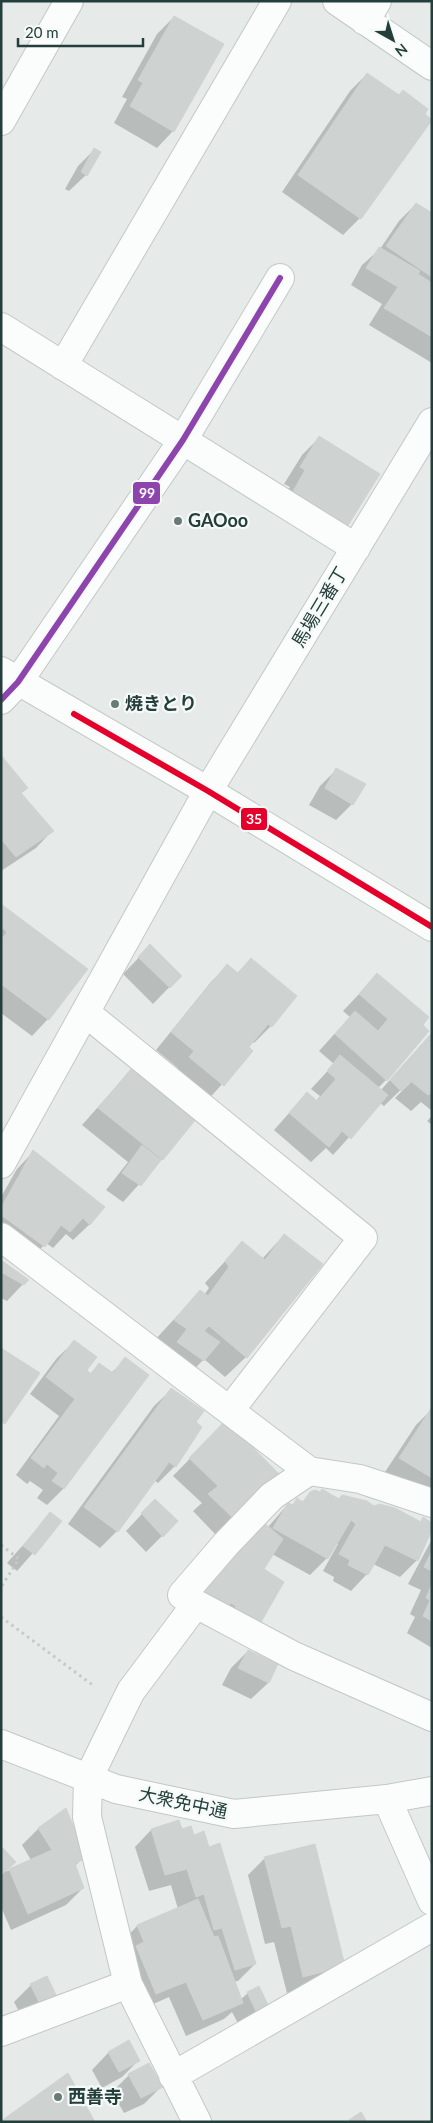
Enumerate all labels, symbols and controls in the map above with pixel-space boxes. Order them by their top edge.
scale bar [18,15,142,47]
north arrow [368,15,418,65]
text: 20 m [25,23,59,41]
text: N [392,40,411,60]
line badge: 99 [132,481,161,505]
text: 99 [139,484,155,501]
place label: GAOoo [188,509,248,531]
marker: GAOoo [172,515,184,527]
street label: 馬場三番丁 [287,562,352,651]
place label: 焼きとり [125,692,197,714]
marker: 焼きとり [109,698,121,710]
line badge: 35 [240,807,268,831]
text: 35 [246,810,262,827]
street label: 大衆免中通 [137,1782,230,1822]
place label: 西善寺 [68,2085,122,2107]
marker: 西善寺 [52,2091,64,2103]

